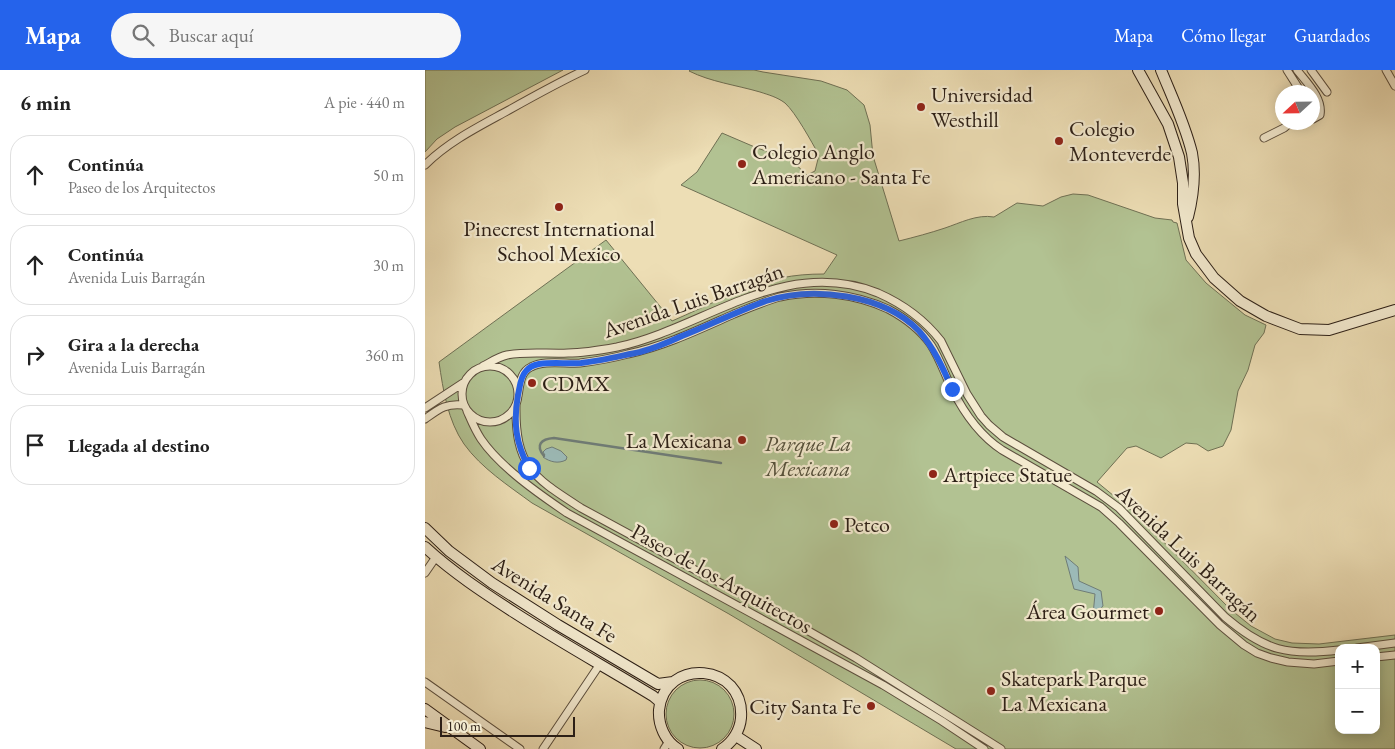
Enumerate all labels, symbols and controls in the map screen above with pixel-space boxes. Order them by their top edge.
search box [111,13,461,58]
text: Mapa [25,20,81,51]
icon: search [129,21,157,49]
text: Buscar aquí [169,23,253,48]
text: Mapa [1114,24,1153,47]
text: Cómo llegar [1181,24,1266,47]
text: Guardados [1294,24,1370,47]
place label: Universidad Westhill [931,80,1034,134]
north arrow [1275,85,1320,130]
text: 6 min [20,89,71,116]
text: A pie · 440 m [324,92,405,113]
marker: Universidad Westhill [915,101,927,113]
place label: Colegio Monteverde [1069,114,1172,168]
marker: Colegio Monteverde [1053,135,1065,147]
place label: Colegio Anglo Americano - Santa Fe [751,137,931,191]
text: Continúa [68,152,144,177]
marker: Colegio Anglo Americano - Santa Fe [736,158,748,170]
icon: ahead [21,161,49,189]
text: 50 m [373,165,404,186]
text: Paseo de los Arquitectos [68,177,215,198]
marker: Pinecrest International School Mexico [553,201,565,213]
place label: Pinecrest International School Mexico [463,214,655,268]
text: Continúa [68,242,144,267]
icon: ahead [21,251,49,279]
text: 30 m [373,255,404,276]
street label: Avenida Luis Barragán [598,256,788,345]
text: Avenida Luis Barragán [68,267,206,288]
text: Gira a la derecha [68,332,199,357]
icon: right [21,341,49,369]
text: 360 m [365,345,404,366]
text: Avenida Luis Barragán [68,357,206,378]
place label: CDMX [542,369,610,398]
marker: CDMX [526,377,538,389]
route end [941,378,964,401]
place label: La Mexicana [626,426,732,455]
park label: Parque La Mexicana [764,429,851,483]
icon: arrive [21,431,49,459]
text: Llegada al destino [68,433,210,458]
marker: La Mexicana [736,434,748,446]
route start [518,457,541,480]
place label: Artpiece Statue [942,460,1073,489]
marker: Artpiece Statue [927,468,939,480]
street label: Avenida Luis Barragán [1109,478,1268,629]
place label: Petco [844,510,890,539]
street label: Paseo de los Arquitectos [626,517,817,640]
marker: Petco [828,518,840,530]
street label: Avenida Santa Fe [486,549,623,650]
place label: Área Gourmet [1025,597,1149,626]
marker: Área Gourmet [1153,605,1165,617]
map controls [1335,644,1380,734]
button: + [1335,644,1380,689]
place label: Skatepark Parque La Mexicana [1001,664,1147,718]
marker: Skatepark Parque La Mexicana [985,685,997,697]
button: − [1335,689,1380,734]
place label: City Santa Fe [749,692,861,721]
marker: City Santa Fe [865,700,877,712]
scale bar [440,714,575,737]
text: 100 m [447,717,481,735]

